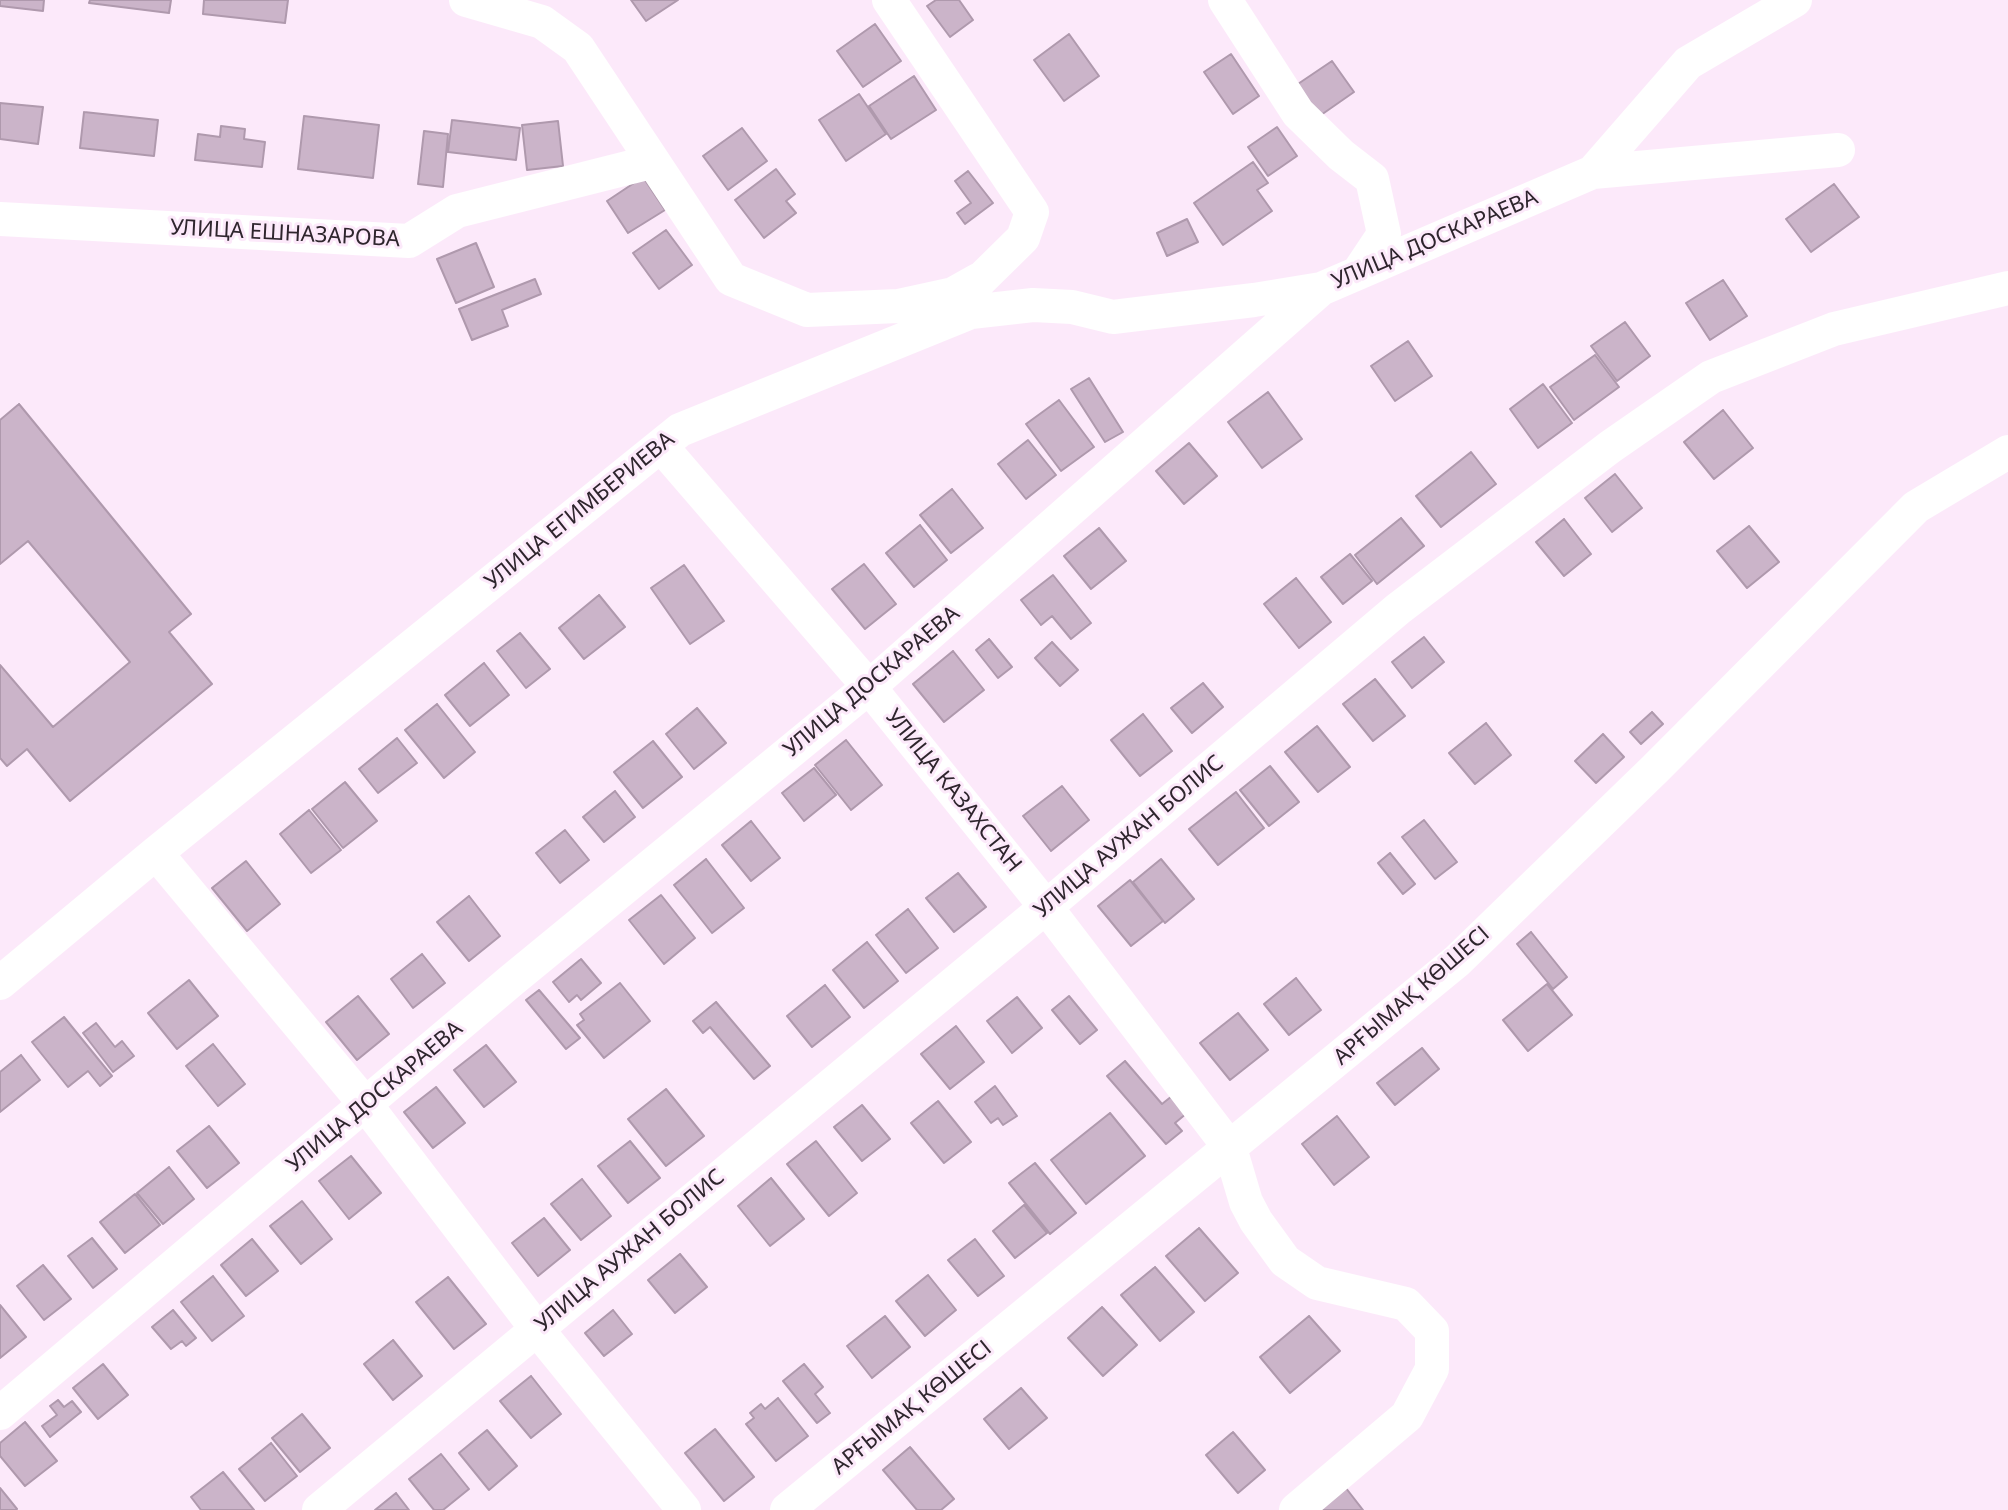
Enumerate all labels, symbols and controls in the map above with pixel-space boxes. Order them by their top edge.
street label: УЛИЦА ДОСКАРАЕВА [1328,185,1542,295]
street label: УЛИЦА ЕШНАЗАРОВА [169,215,401,253]
street label: УЛИЦА ЕГИМБЕРИЕВА [480,427,680,595]
street label: УЛИЦА ДОСКАРАЕВА [779,601,965,763]
street label: УЛИЦА КАЗАХСТАН [879,704,1027,878]
street label: УЛИЦА АУЖАН БОЛИС [1029,750,1229,924]
street label: АРҒЫМАҚ КӨШЕСІ [1329,921,1495,1071]
street label: УЛИЦА ДОСКАРАЕВА [282,1016,468,1178]
street label: УЛИЦА АУЖАН БОЛИС [530,1164,730,1338]
street label: АРҒЫМАҚ КӨШЕСІ [827,1335,997,1481]

